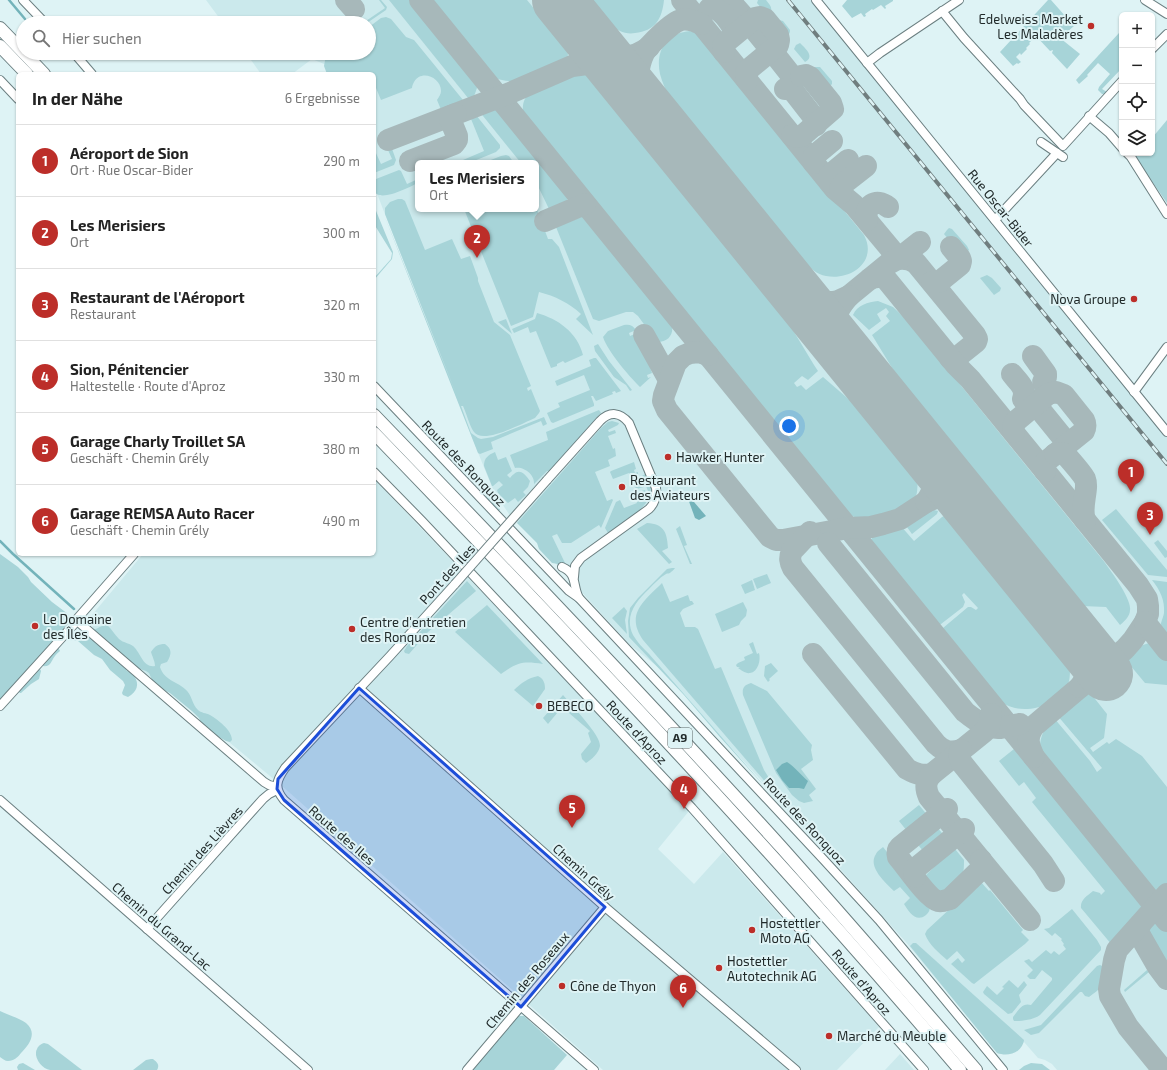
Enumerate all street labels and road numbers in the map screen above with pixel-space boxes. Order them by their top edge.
street label: Rue Oscar-Bider [965,166,1037,250]
street label: Route des Ronquoz [419,417,509,509]
street label: Pont des Iles [416,541,478,607]
street label: Route d'Aproz [603,697,671,767]
road number: A9 [668,728,692,748]
street label: Route des Ronquoz [761,774,849,868]
street label: Route des Iles [306,802,378,868]
street label: Chemin des Lièvres [158,803,246,897]
street label: Chemin Grély [550,840,618,904]
street label: Chemin du Grand-Lac [109,879,215,973]
street label: Chemin des Roseaux [482,928,572,1032]
street label: Route d'Aproz [829,946,895,1018]

